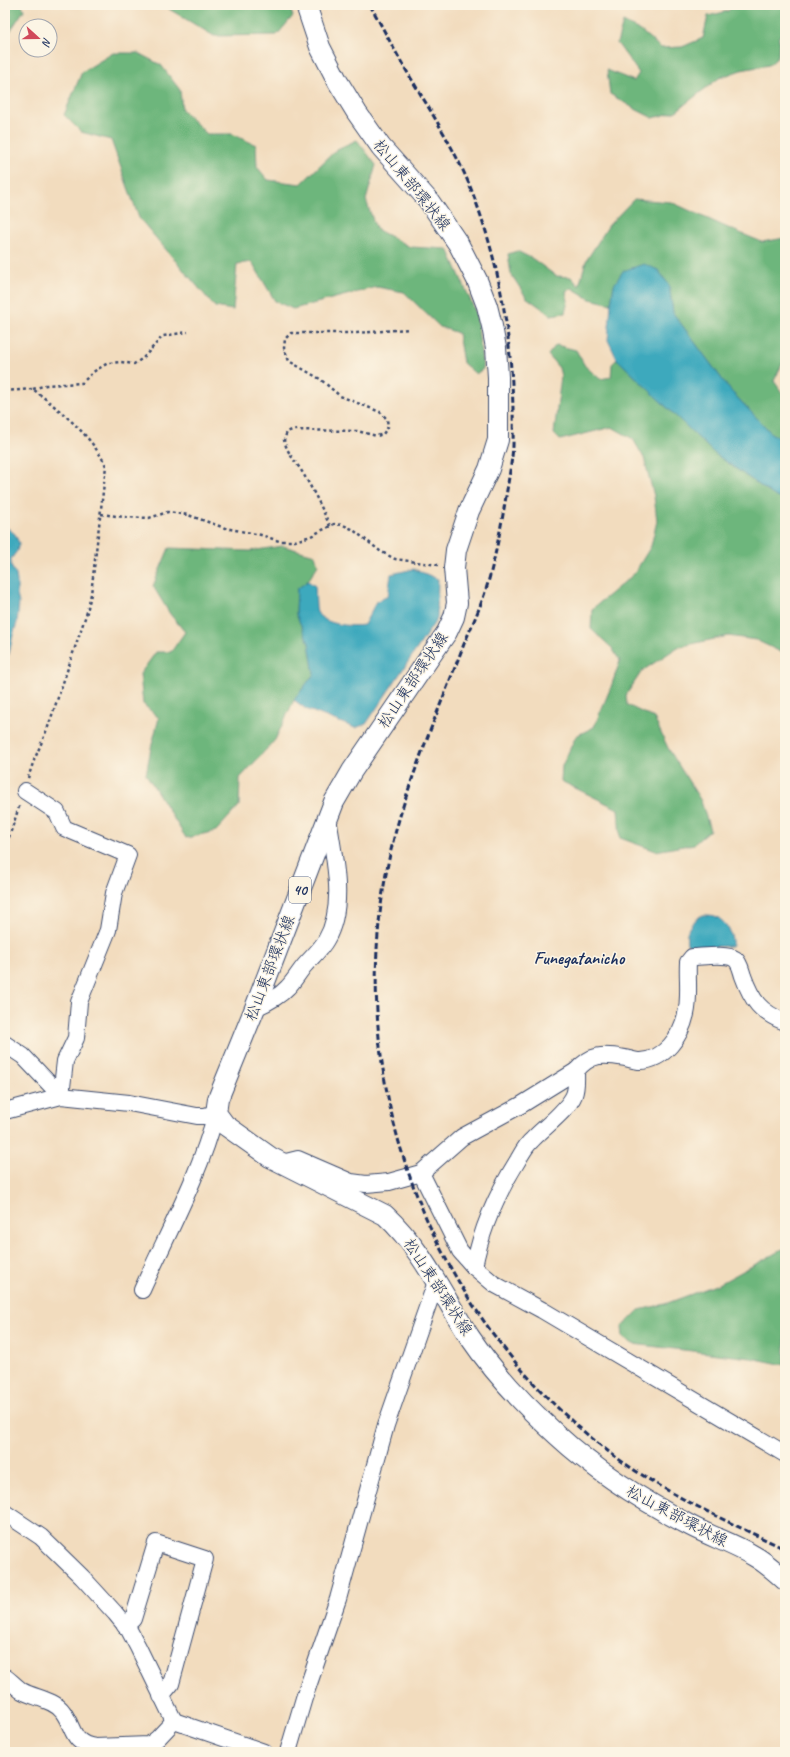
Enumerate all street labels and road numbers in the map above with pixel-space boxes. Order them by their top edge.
street label: 松山東部環状線 [369,135,455,235]
street label: 松山東部環状線 [373,628,453,732]
road number: 40 [289,877,311,903]
street label: 松山東部環状線 [241,912,299,1024]
street label: 松山東部環状線 [399,1235,477,1339]
street label: 松山東部環状線 [623,1481,731,1551]

